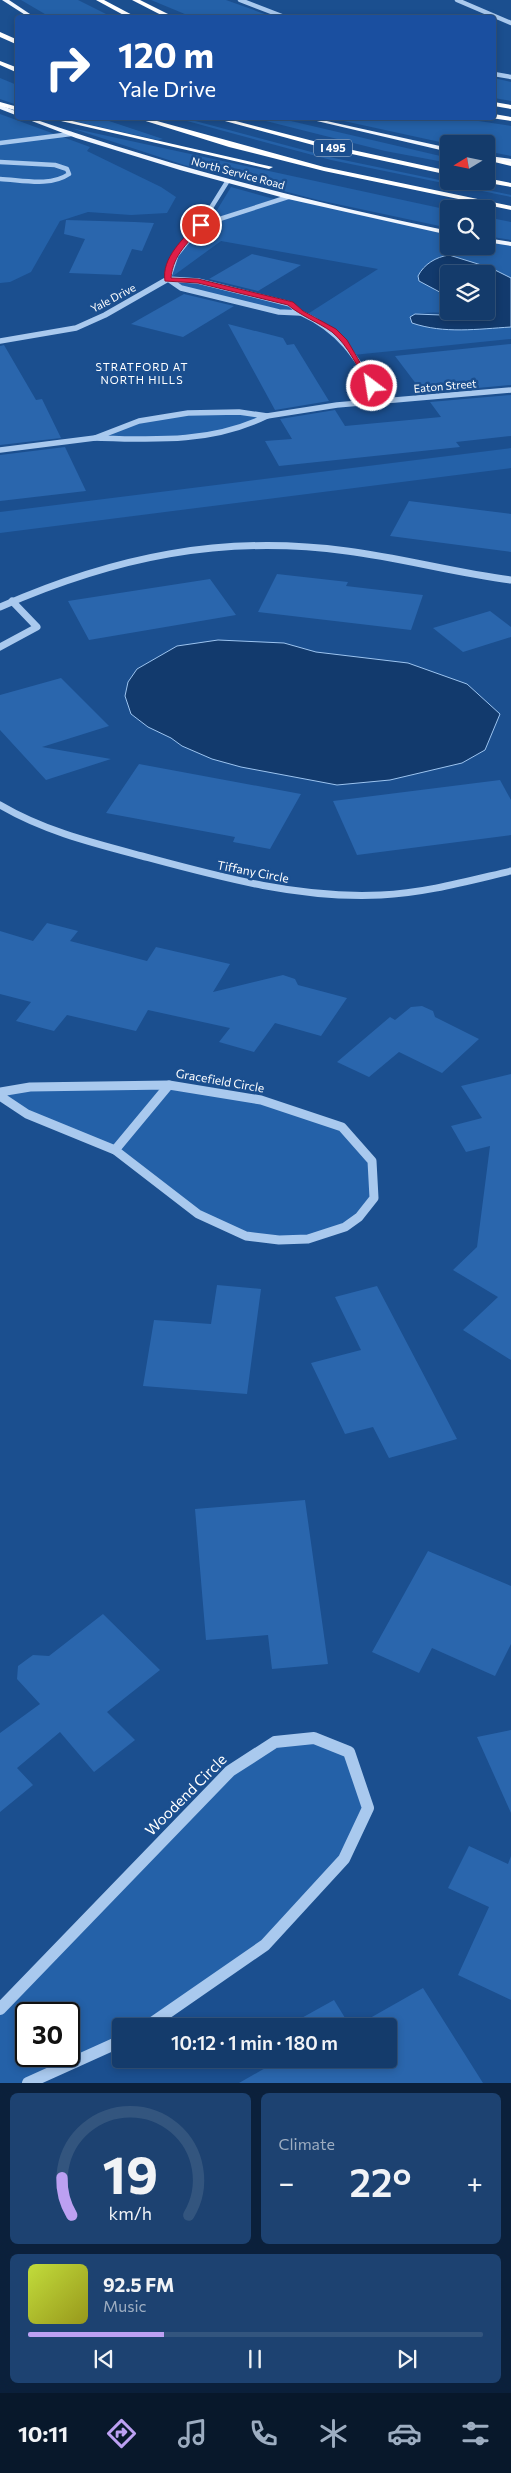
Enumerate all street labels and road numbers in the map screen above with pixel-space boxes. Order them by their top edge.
road number: I 495 [314,140,352,156]
street label: North Service Road [190,154,286,191]
street label: Yale Drive [88,280,138,315]
street label: Eaton Street [413,376,477,395]
street label: Tiffany Circle [216,857,290,885]
street label: Gracefield Circle [175,1065,265,1095]
street label: Woodend Circle [141,1750,230,1839]

